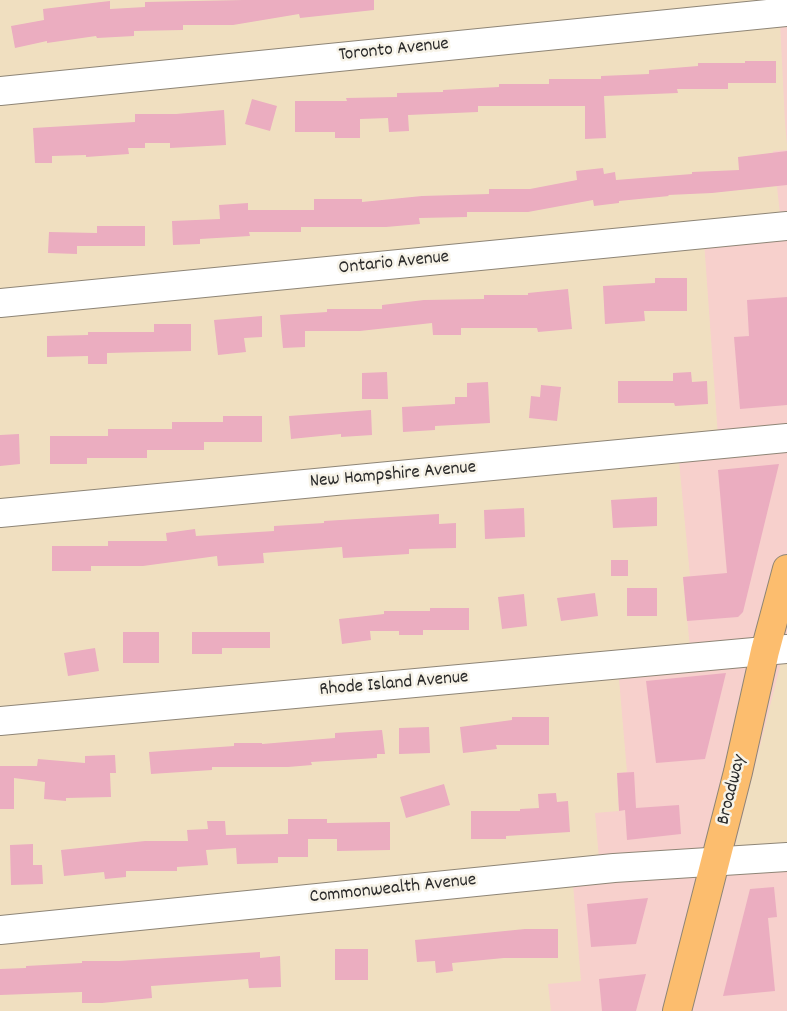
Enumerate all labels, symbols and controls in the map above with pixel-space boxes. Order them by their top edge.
street label: Toronto Avenue [338,34,450,68]
street label: Ontario Avenue [338,247,450,281]
street label: New Hampshire Avenue [309,457,477,495]
street label: Rhode Island Avenue [319,667,469,703]
street label: Broadway [713,753,753,827]
street label: Commonwealth Avenue [309,870,477,910]

